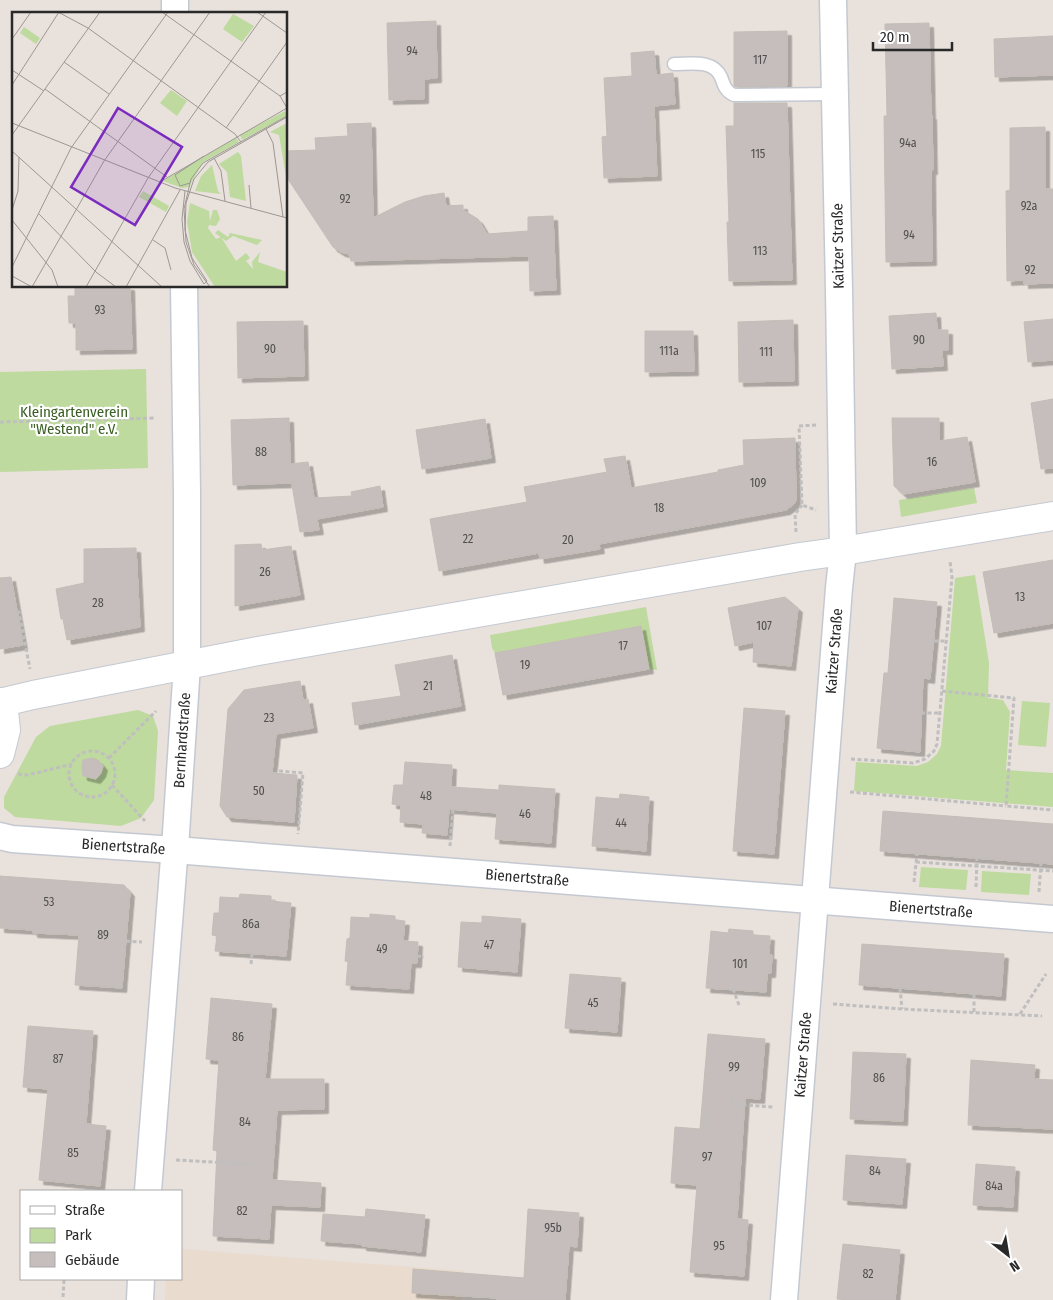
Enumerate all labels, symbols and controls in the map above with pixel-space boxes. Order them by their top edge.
inset map [12,12,288,288]
scale bar [873,20,952,52]
text: 20 m [880,28,910,46]
house number: 94 [406,44,418,58]
house number: 117 [753,53,767,67]
house number: 94a [899,136,917,150]
house number: 115 [751,147,766,161]
house number: 92 [340,192,350,206]
house number: 92a [1021,199,1037,213]
street label: Kaitzer Straße [828,203,848,289]
house number: 94 [903,228,915,242]
house number: 113 [753,244,767,258]
house number: 92 [1025,263,1035,277]
house number: 93 [94,303,106,317]
house number: 90 [913,333,925,347]
house number: 90 [264,342,276,356]
house number: 111a [659,344,679,358]
house number: 111 [759,345,773,359]
park label: Kleingartenverein "Westend" e.V. [20,403,128,438]
house number: 88 [255,445,267,459]
house number: 16 [927,455,937,469]
house number: 109 [750,476,767,490]
house number: 18 [654,501,664,515]
house number: 22 [463,532,473,546]
house number: 20 [562,533,574,547]
house number: 26 [259,565,271,579]
house number: 13 [1015,590,1025,604]
house number: 28 [92,596,104,610]
street label: Kaitzer Straße [822,607,846,694]
house number: 107 [756,619,772,633]
house number: 17 [618,639,628,653]
house number: 19 [520,658,530,672]
house number: 21 [423,679,433,693]
street label: Bernhardstraße [170,692,194,789]
house number: 23 [264,711,274,725]
house number: 50 [253,784,265,798]
house number: 48 [420,789,432,803]
house number: 46 [519,807,531,821]
house number: 44 [615,816,627,830]
street label: Bienertstraße [81,835,166,858]
street label: Bienertstraße [485,865,570,890]
house number: 53 [44,895,54,909]
street label: Bienertstraße [888,897,973,922]
house number: 86a [242,917,260,931]
house number: 89 [97,928,109,942]
house number: 47 [484,938,494,952]
house number: 49 [376,942,388,956]
house number: 101 [732,957,748,971]
house number: 45 [587,996,599,1010]
street label: Kaitzer Straße [791,1011,815,1098]
house number: 86 [232,1030,244,1044]
house number: 87 [53,1052,63,1066]
house number: 99 [728,1060,740,1074]
house number: 86 [873,1071,885,1085]
house number: 84 [239,1115,251,1129]
house number: 85 [67,1146,79,1160]
house number: 97 [702,1150,712,1164]
house number: 84 [869,1164,881,1178]
house number: 84a [985,1179,1003,1193]
legend [20,1190,182,1280]
text: Straße [65,1201,105,1219]
house number: 82 [236,1204,248,1218]
house number: 95b [544,1221,562,1235]
text: Park [65,1226,92,1244]
north arrow [983,1230,1033,1280]
house number: 95 [713,1239,725,1253]
text: Gebäude [65,1251,120,1269]
text: N [1006,1256,1022,1275]
house number: 82 [862,1267,874,1281]

